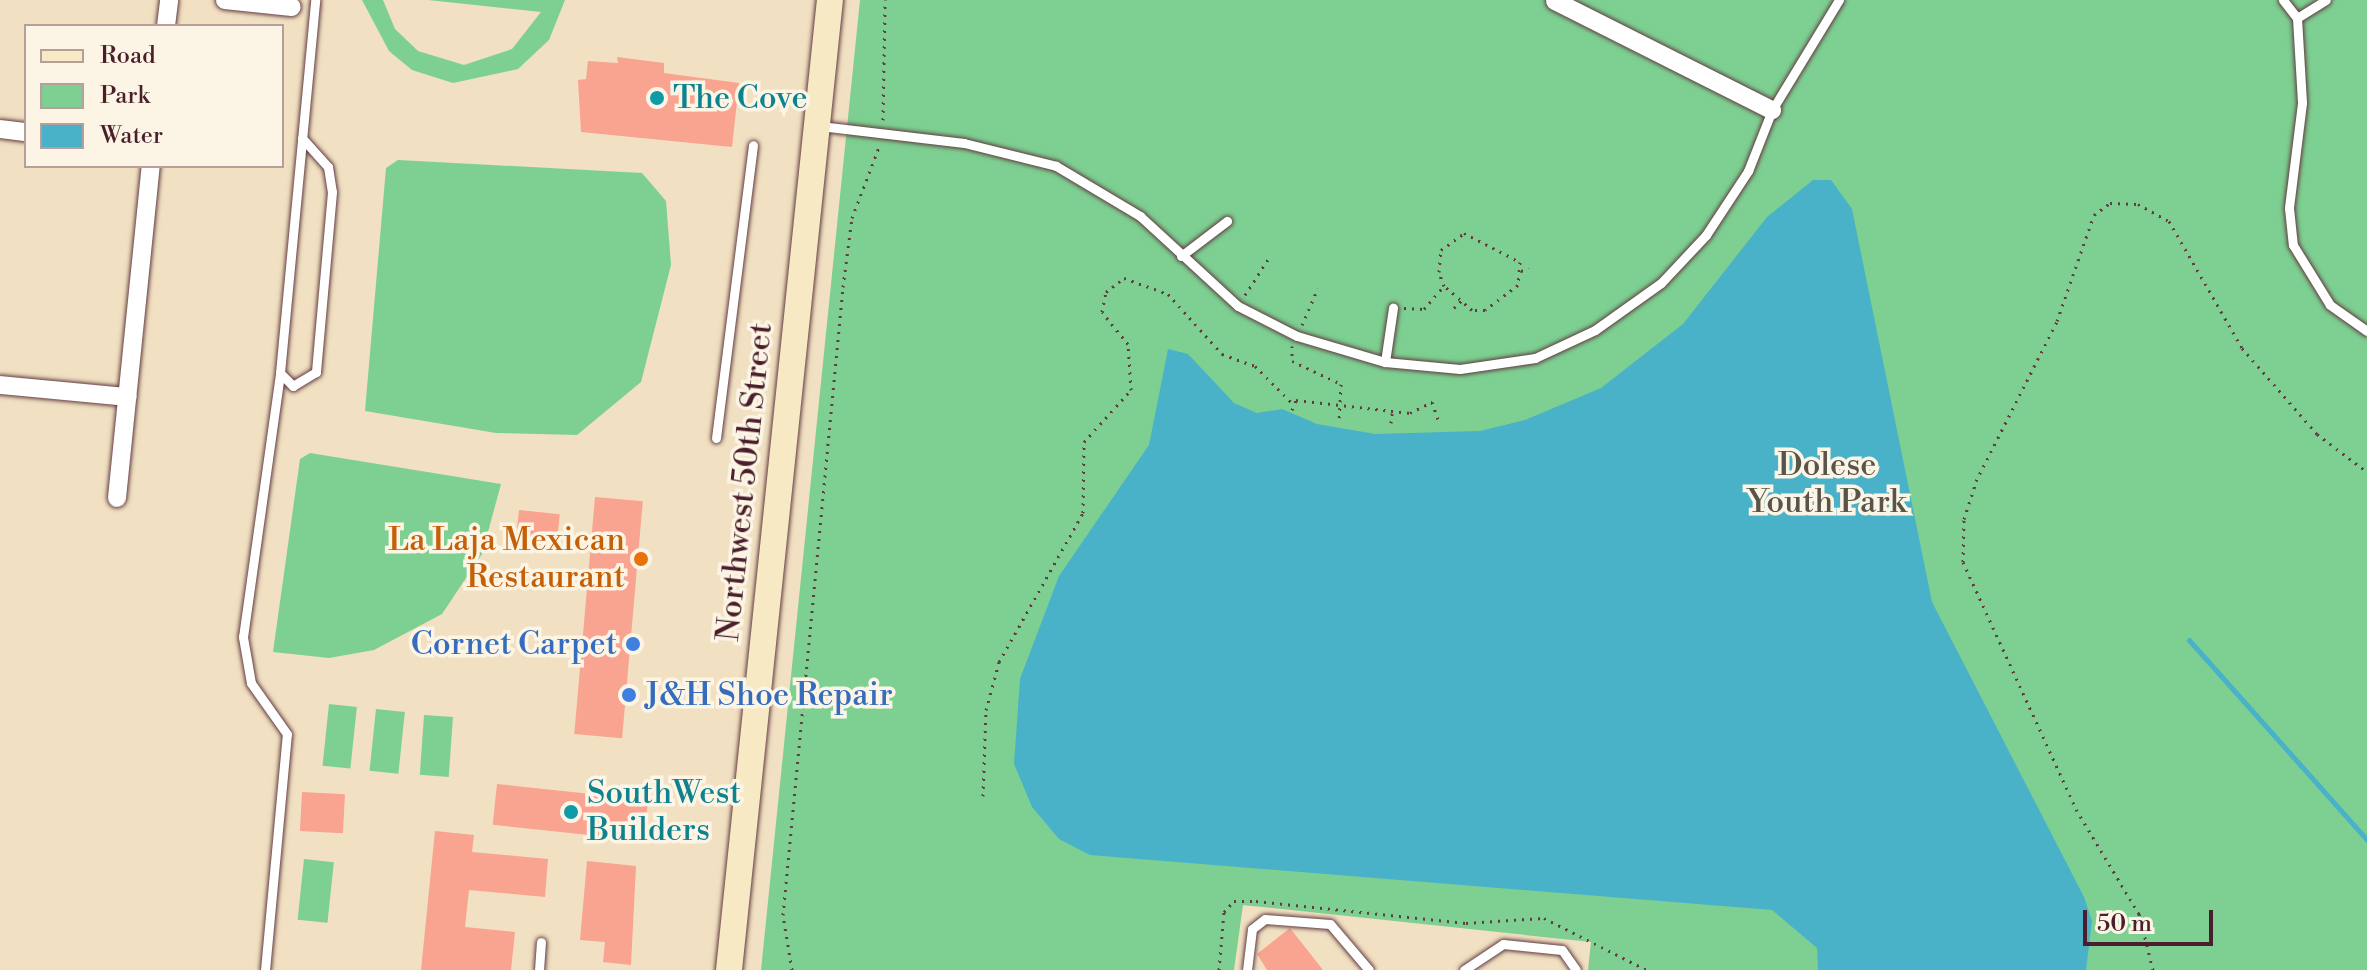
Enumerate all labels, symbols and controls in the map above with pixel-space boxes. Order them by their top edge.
legend [24,24,284,168]
text: Road [100,41,156,71]
place label: The Cove [673,79,808,117]
text: Park [100,81,150,111]
marker: The Cove [648,89,666,107]
text: Water [100,121,163,151]
street label: Northwest 50th Street [709,321,781,643]
park label: Dolese Youth Park [1748,447,1906,522]
place label: La Laja Mexican Restaurant [388,522,625,597]
marker: La Laja Mexican Restaurant [632,550,650,568]
place label: Cornet Carpet [411,625,617,663]
marker: Cornet Carpet [624,635,642,653]
place label: J&H Shoe Repair [645,676,893,714]
marker: J&H Shoe Repair [620,686,638,704]
place label: SouthWest Builders [587,775,741,850]
marker: SouthWest Builders [562,803,580,821]
scale bar [2087,894,2217,944]
text: 50 m [2097,909,2152,939]

